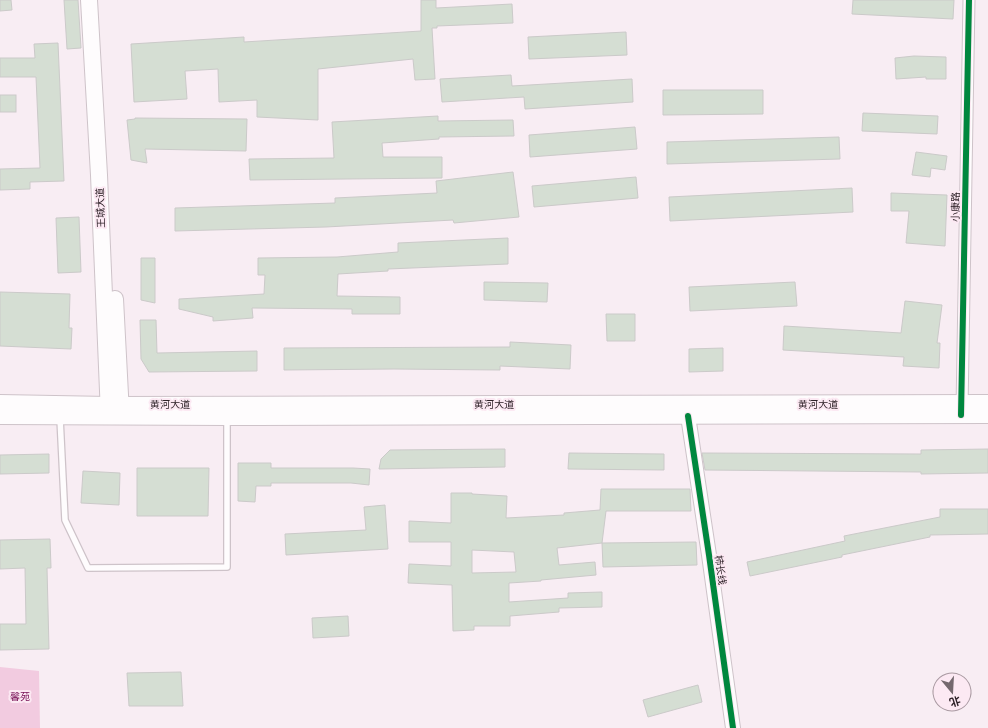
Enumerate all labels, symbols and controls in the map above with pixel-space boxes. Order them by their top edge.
street label: 王城大道 [94,188,108,228]
street label: 小康路 [950,192,962,222]
street label: 黄河大道 [150,399,190,411]
street label: 黄河大道 [474,399,514,411]
street label: 黄河大道 [798,399,838,411]
street label: 柿长线 [712,554,728,586]
north arrow [932,672,972,712]
park label: 馨苑 [10,691,30,703]
text: 北 [948,693,962,709]

